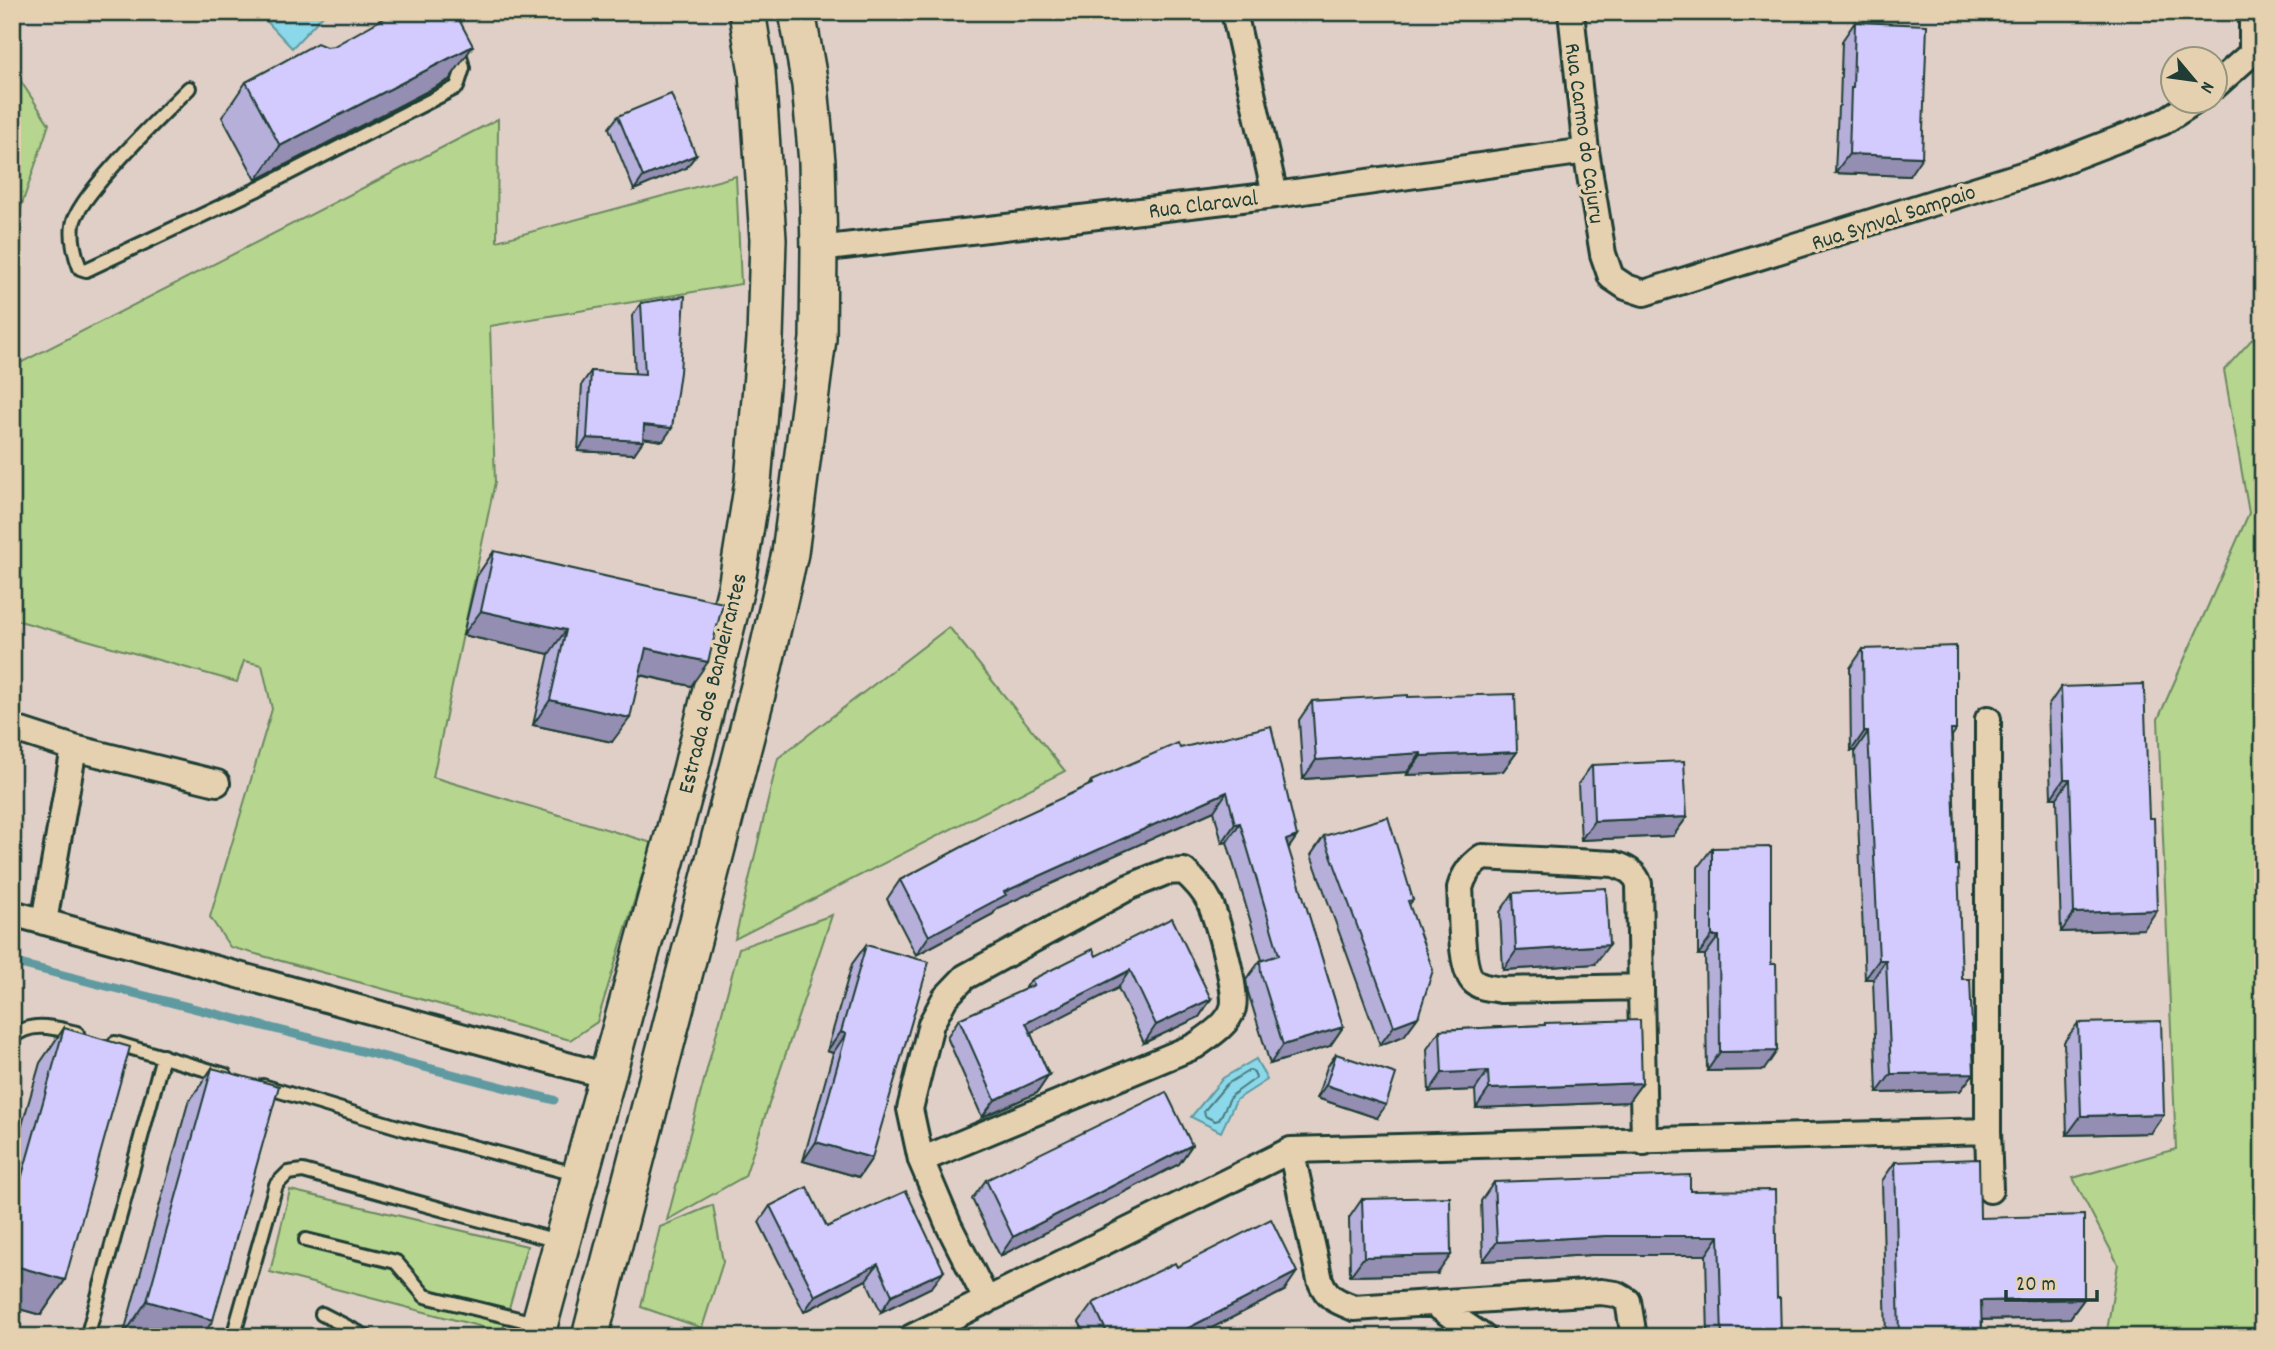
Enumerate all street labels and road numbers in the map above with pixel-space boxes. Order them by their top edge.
street label: Rua Carmo do Cajuru [1554,41,1612,226]
street label: Rua Synval Sampaio [1808,177,1980,261]
street label: Rua Claraval [1147,183,1261,230]
street label: Estrada dos Bandeirantes [671,570,758,798]

